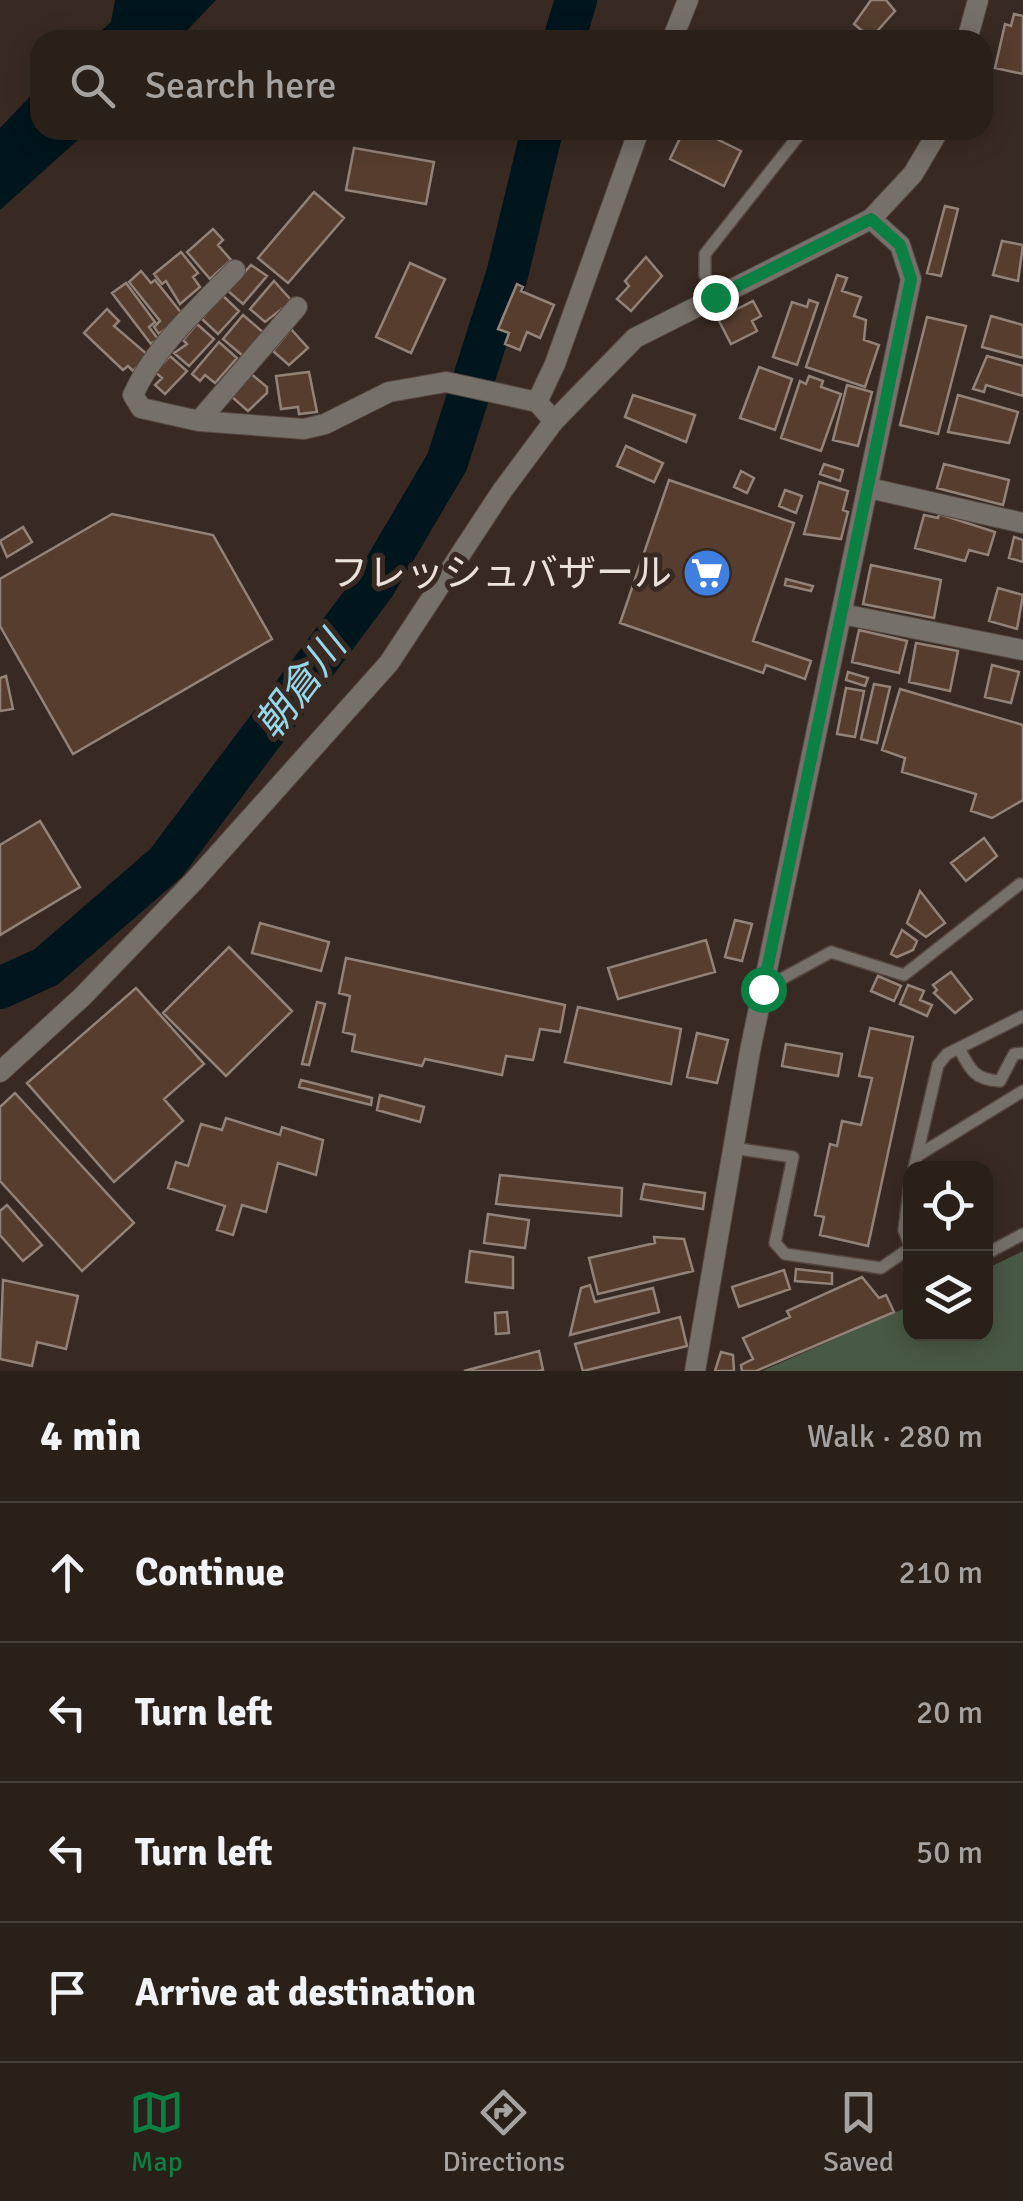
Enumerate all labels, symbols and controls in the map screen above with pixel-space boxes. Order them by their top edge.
search box [30,30,993,140]
icon: search [65,58,120,113]
text: Search here [145,62,337,109]
route end [693,275,739,321]
supermarket icon: フレッシュバザール [681,547,733,599]
place label: フレッシュバザール [330,550,672,597]
water label: 朝倉川 [245,619,359,749]
route start [741,967,787,1013]
map controls [903,1161,993,1341]
button: locate [903,1161,993,1251]
button: layers [903,1251,993,1341]
text: 4 min [40,1411,141,1462]
text: Walk · 280 m [807,1417,983,1456]
icon: ahead [40,1545,95,1600]
text: Continue [135,1549,285,1596]
text: 210 m [899,1553,983,1592]
icon: left [40,1685,95,1740]
text: Turn left [135,1689,273,1736]
text: 20 m [916,1693,983,1732]
icon: left [40,1825,95,1880]
text: Turn left [135,1829,273,1876]
text: 50 m [916,1833,983,1872]
icon: arrive [40,1965,95,2020]
text: Arrive at destination [135,1969,476,2016]
tab: Map [129,2085,184,2179]
tab: Directions [443,2085,565,2179]
tab: Saved [823,2085,894,2179]

